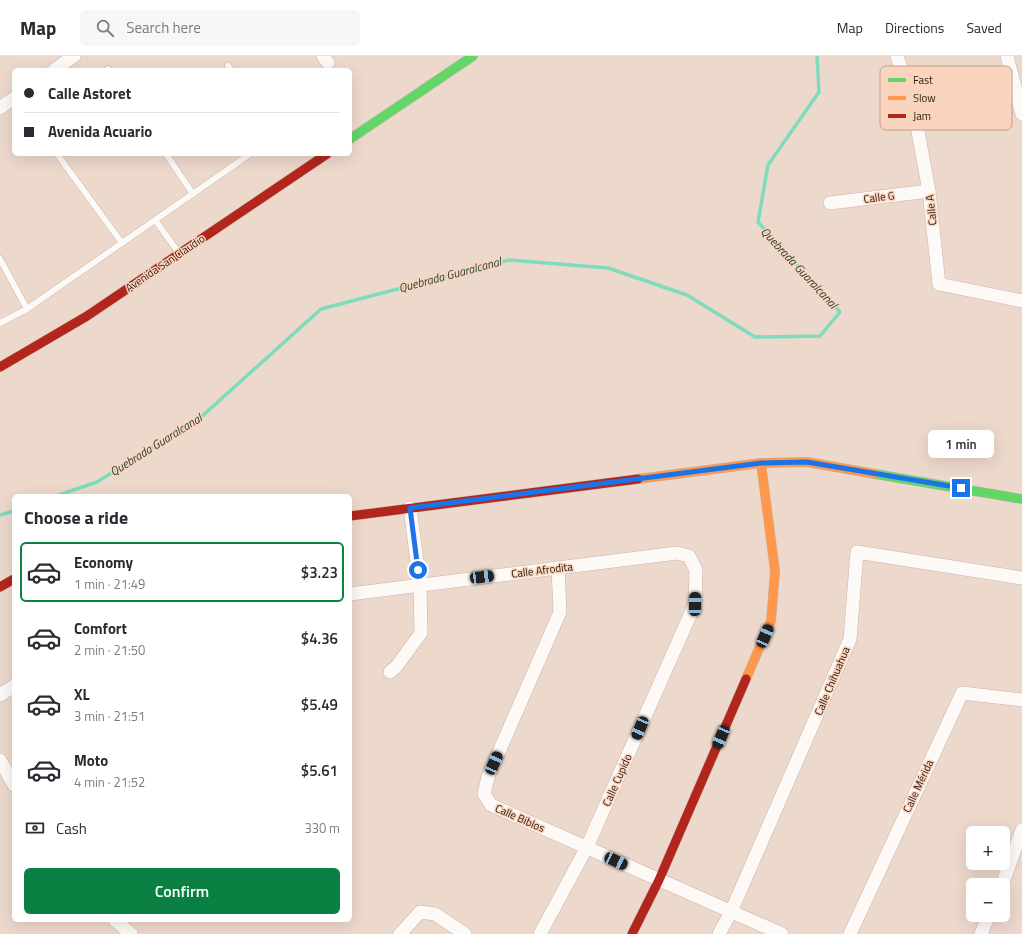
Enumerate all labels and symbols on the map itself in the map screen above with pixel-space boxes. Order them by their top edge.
legend [880,66,1012,130]
text: Fast [913,72,933,88]
text: Slow [913,90,936,106]
text: Jam [913,108,931,124]
street label: Calle G [862,187,896,207]
street label: Calle A [921,193,941,226]
water label: Quebrada Guaralcanal [756,223,843,314]
street label: Avenida San Claudio [122,230,208,296]
water label: Quebrada Guaralcanal [396,251,505,297]
water label: Quebrada Guaralcanal [106,408,207,481]
callout: 1 min [928,430,994,458]
route end [952,479,970,497]
street label: Calle Afrodita [510,558,574,582]
route start [409,561,427,579]
car [469,570,495,584]
car [689,592,701,616]
car [755,623,775,649]
street label: Calle Chihuahua [810,644,854,718]
car [630,715,650,741]
car [711,724,731,750]
car [484,750,504,776]
street label: Calle Cupido [598,751,636,809]
street label: Calle Mérida [899,756,937,815]
street label: Calle Biblos [493,800,547,836]
car [603,850,629,872]

